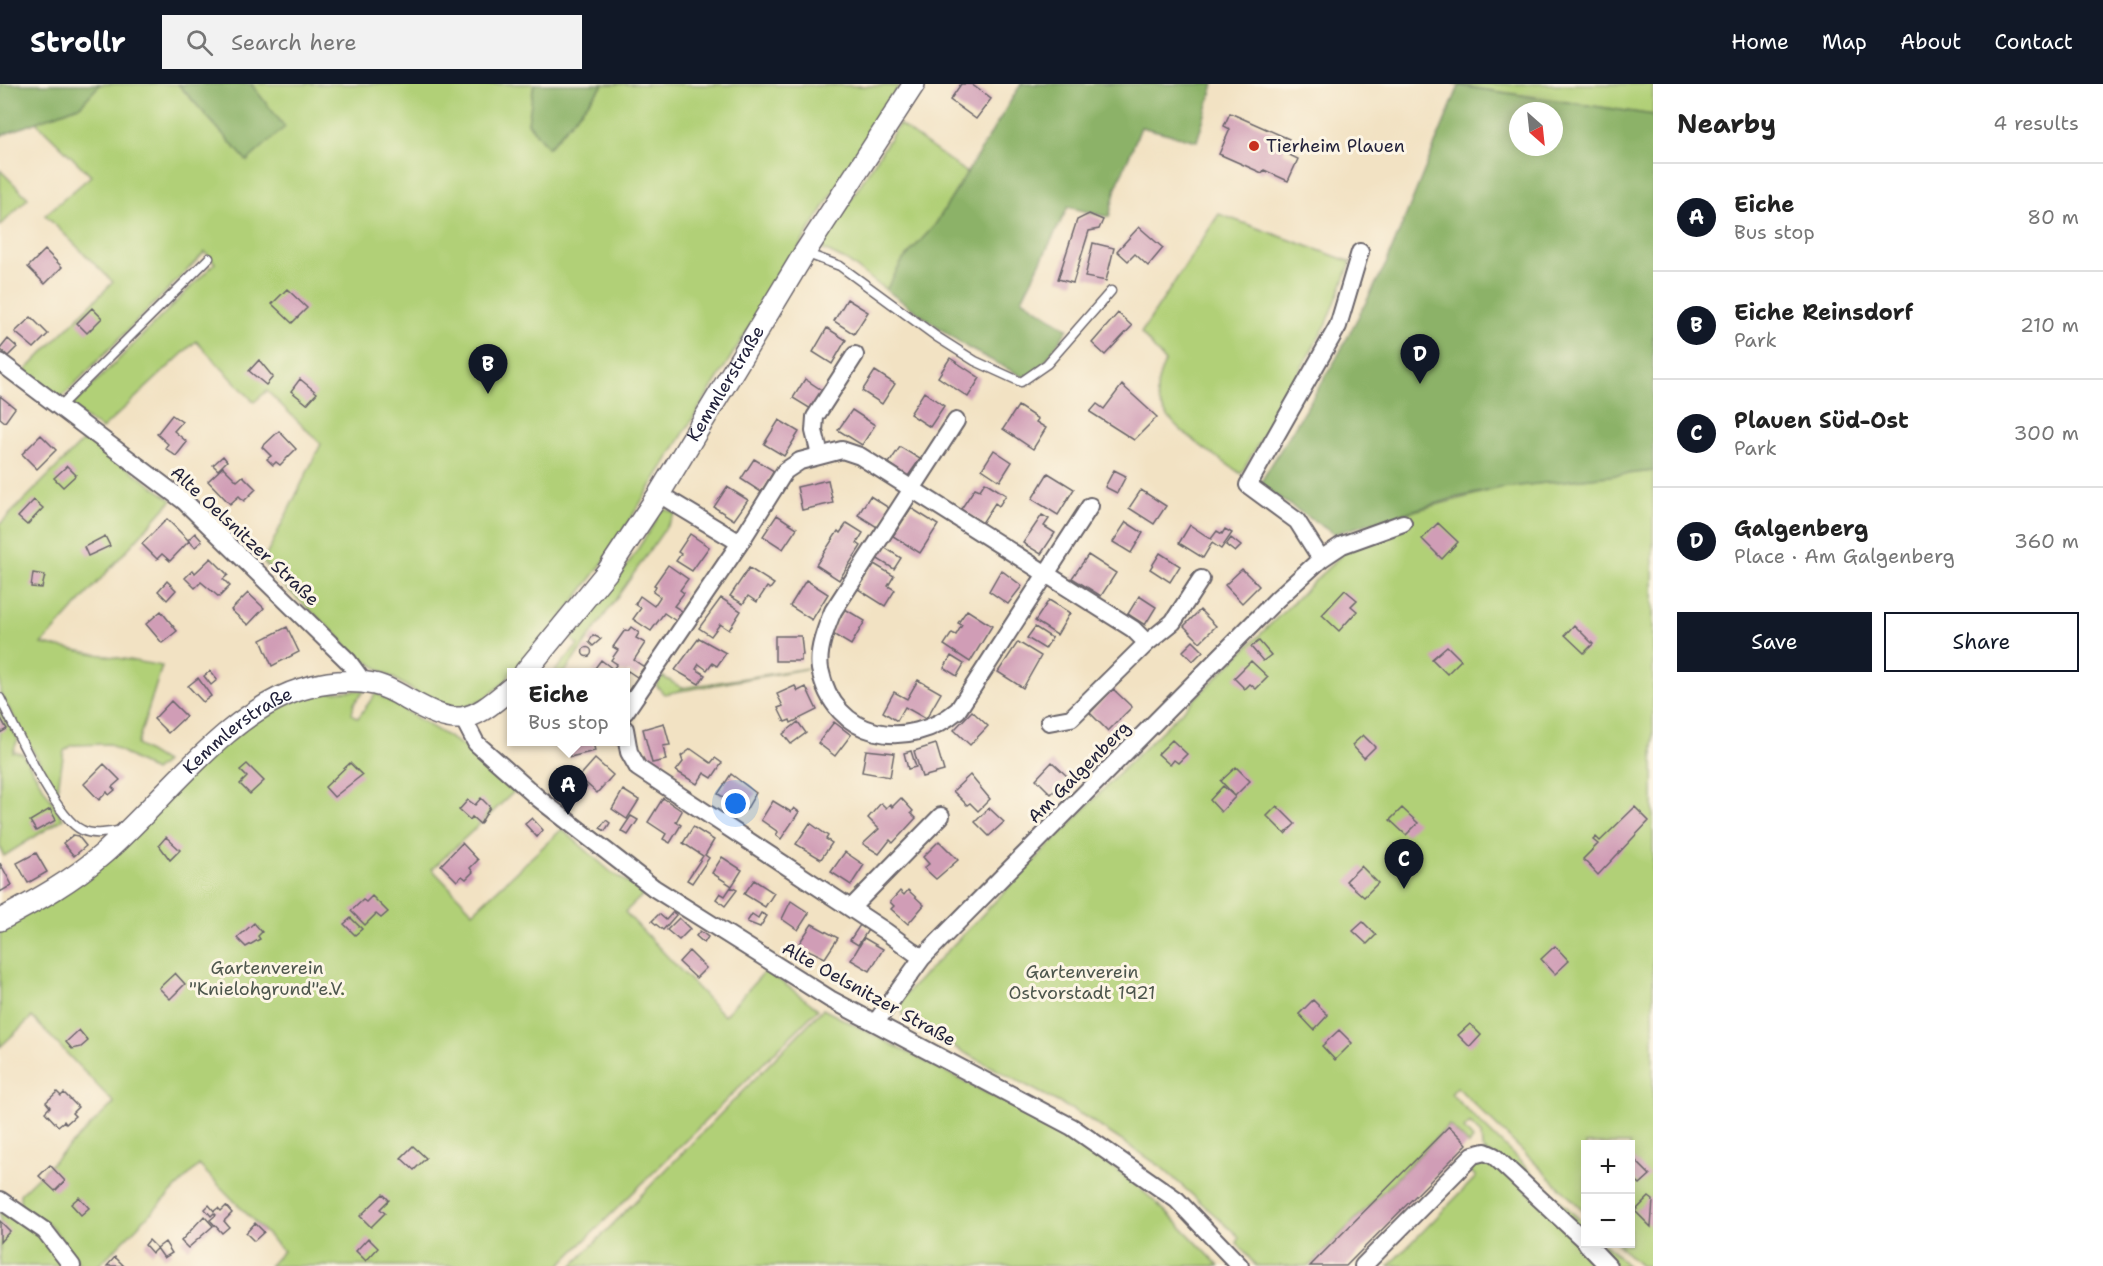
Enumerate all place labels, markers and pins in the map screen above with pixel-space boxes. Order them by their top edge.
place label: Tierheim Plauen [1266,134,1405,158]
marker: Tierheim Plauen [1247,139,1261,153]
pin: D [1400,334,1440,384]
pin: B [468,344,508,394]
pin: A [548,766,588,815]
pin: C [1384,840,1424,889]

